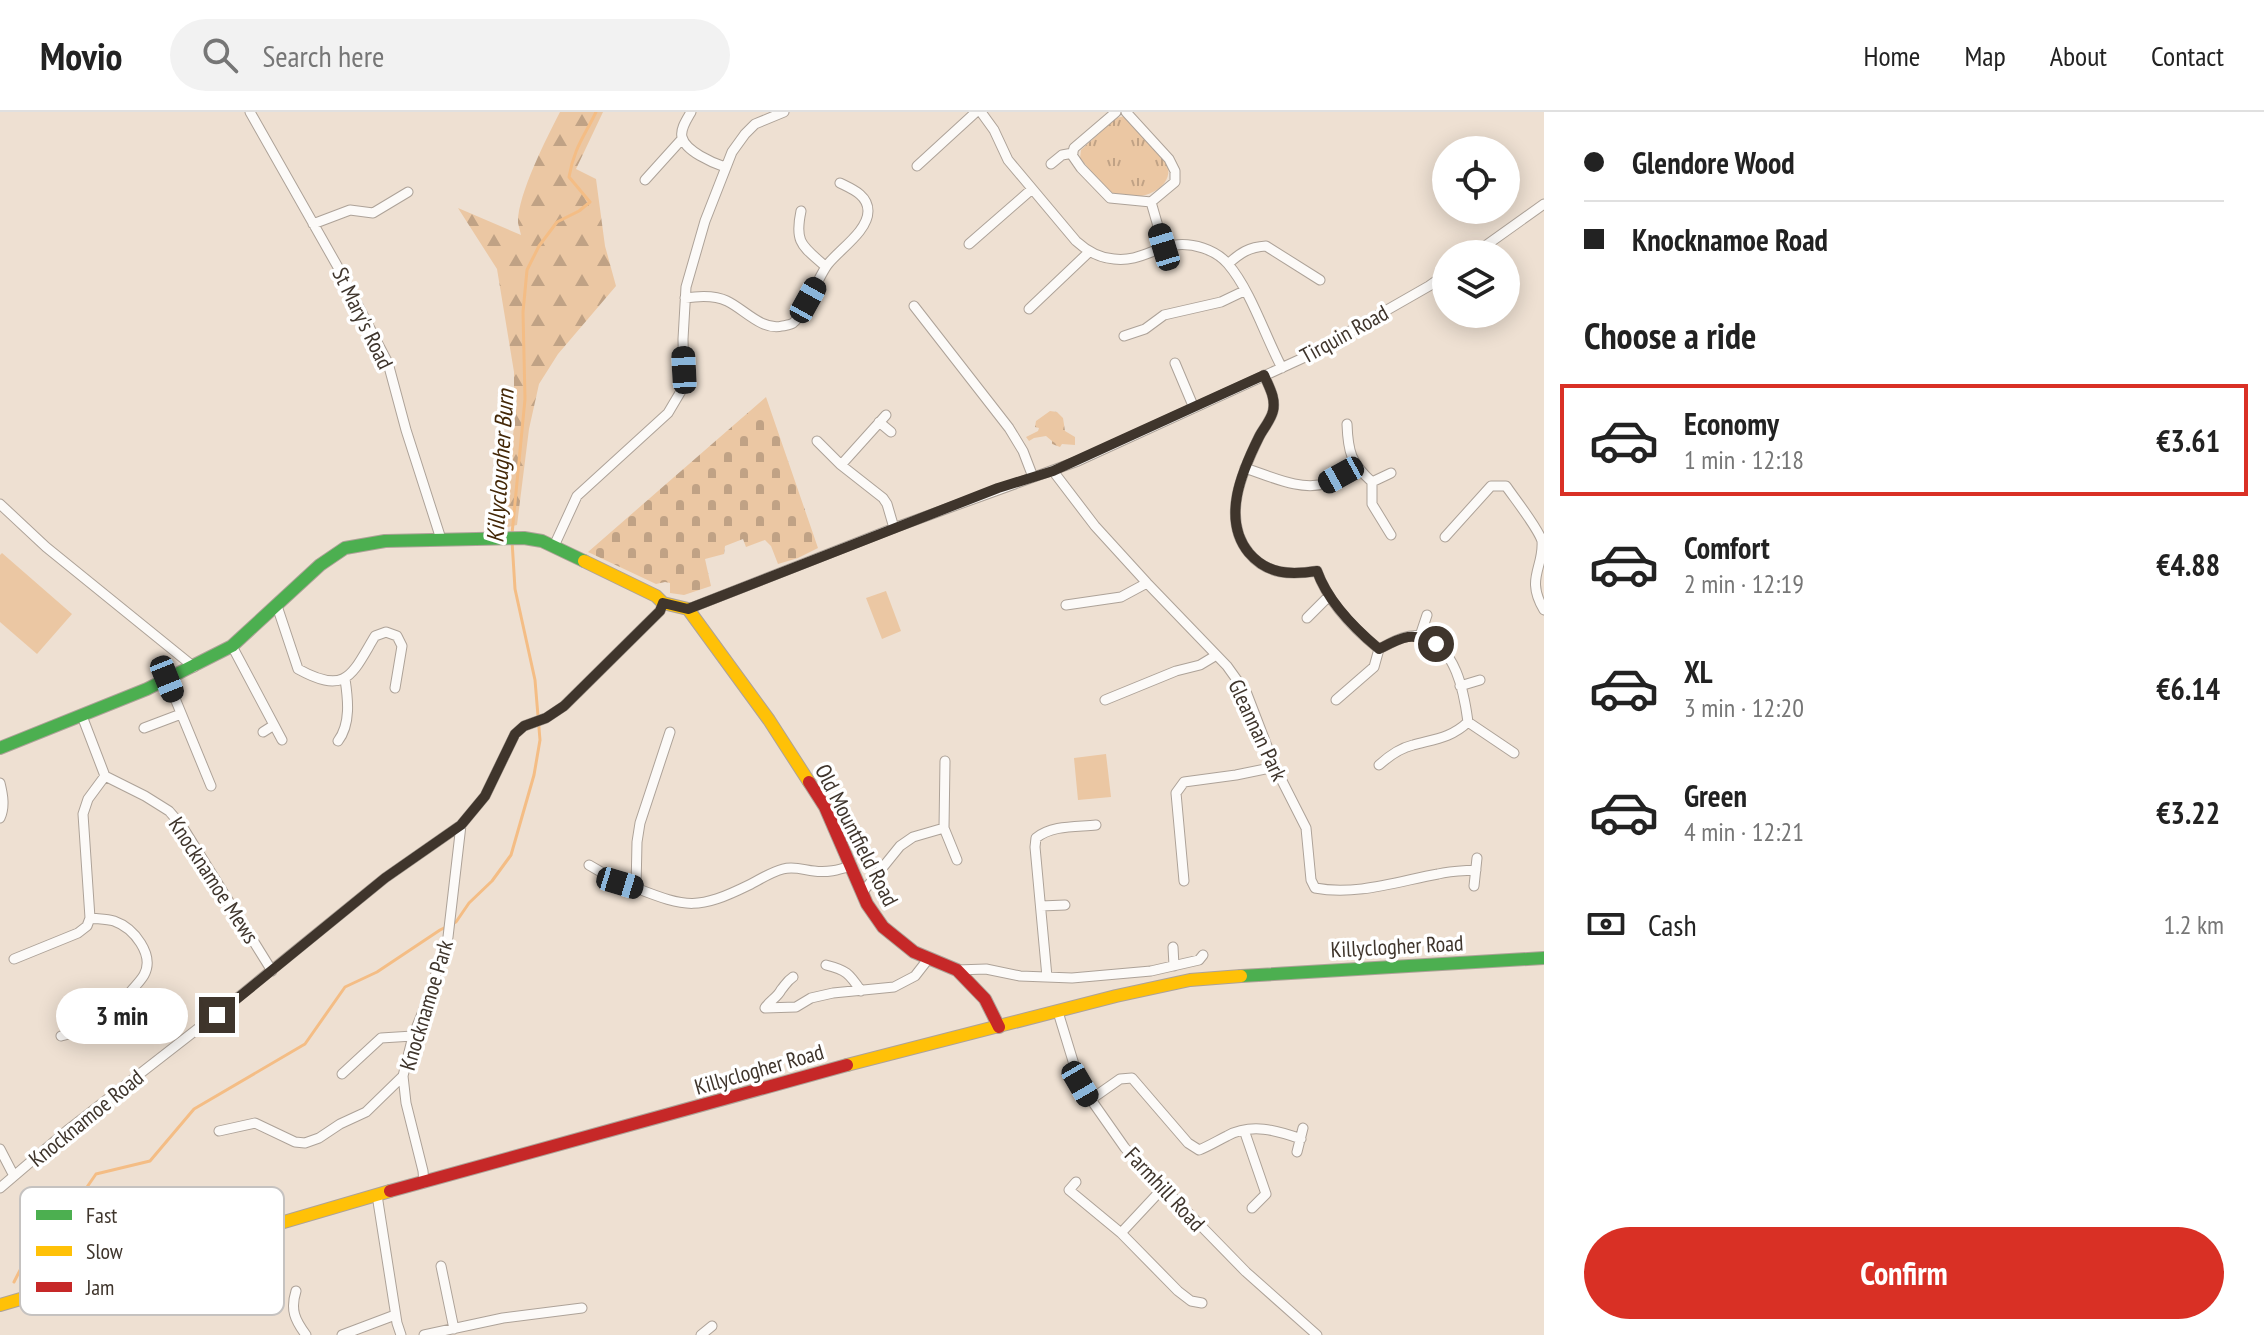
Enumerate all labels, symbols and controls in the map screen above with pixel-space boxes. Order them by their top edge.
search box [170,19,730,91]
text: Movio [40,31,122,80]
icon: search [198,33,242,77]
text: Search here [262,36,384,75]
text: Home [1864,37,1920,74]
text: Map [1964,37,2006,74]
text: About [2050,37,2107,74]
text: Contact [2151,37,2224,74]
map controls [1432,136,1520,328]
button: locate [1432,136,1520,224]
text: Glendore Wood [1632,143,1795,182]
text: Knocknamoe Road [1632,220,1828,259]
car [1146,221,1182,273]
button: layers [1432,240,1520,328]
street label: St Mary's Road [326,263,400,373]
car [786,273,830,327]
street label: Tirquin Road [1295,298,1393,370]
text: Choose a ride [1584,312,1756,359]
car [671,345,697,395]
water label: Killyclougher Burn [479,387,521,544]
icon: car [1588,404,1660,476]
text: Economy [1684,404,1779,443]
text: €3.61 [2156,421,2220,460]
text: 1 min · 12:18 [1684,443,1804,476]
car [1314,453,1368,497]
icon: car [1588,528,1660,600]
text: Comfort [1684,528,1770,567]
text: €4.88 [2156,545,2220,584]
text: 2 min · 12:19 [1684,567,1804,600]
route start [1418,626,1454,662]
car [147,652,187,706]
icon: car [1588,652,1660,724]
text: XL [1684,652,1713,691]
text: €6.14 [2156,669,2220,708]
street label: Gleannan Park [1222,675,1294,786]
text: 3 min · 12:20 [1684,691,1804,724]
street label: Old Mountfield Road [809,759,905,911]
icon: car [1588,776,1660,848]
text: Green [1684,776,1747,815]
text: €3.22 [2156,793,2220,832]
street label: Knocknamoe Mews [163,811,265,949]
text: 4 min · 12:21 [1684,815,1804,848]
car [594,865,646,901]
icon: cash [1584,902,1628,946]
text: Cash [1648,905,1697,944]
text: 1.2 km [2163,908,2224,941]
street label: Killyclogher Road [1330,929,1464,963]
street label: Knocknamoe Park [393,936,459,1073]
callout: 3 min [57,987,189,1043]
route end [199,997,235,1033]
text: 3 min [96,999,148,1032]
street label: Killyclogher Road [691,1037,827,1101]
car [1058,1057,1102,1111]
street label: Knocknamoe Road [23,1063,149,1173]
street label: Farmhill Road [1119,1141,1211,1237]
legend [20,1187,284,1315]
text: Fast [86,1201,117,1229]
button: Confirm [1584,1227,2224,1319]
text: Slow [86,1237,123,1265]
text: Jam [85,1273,114,1301]

